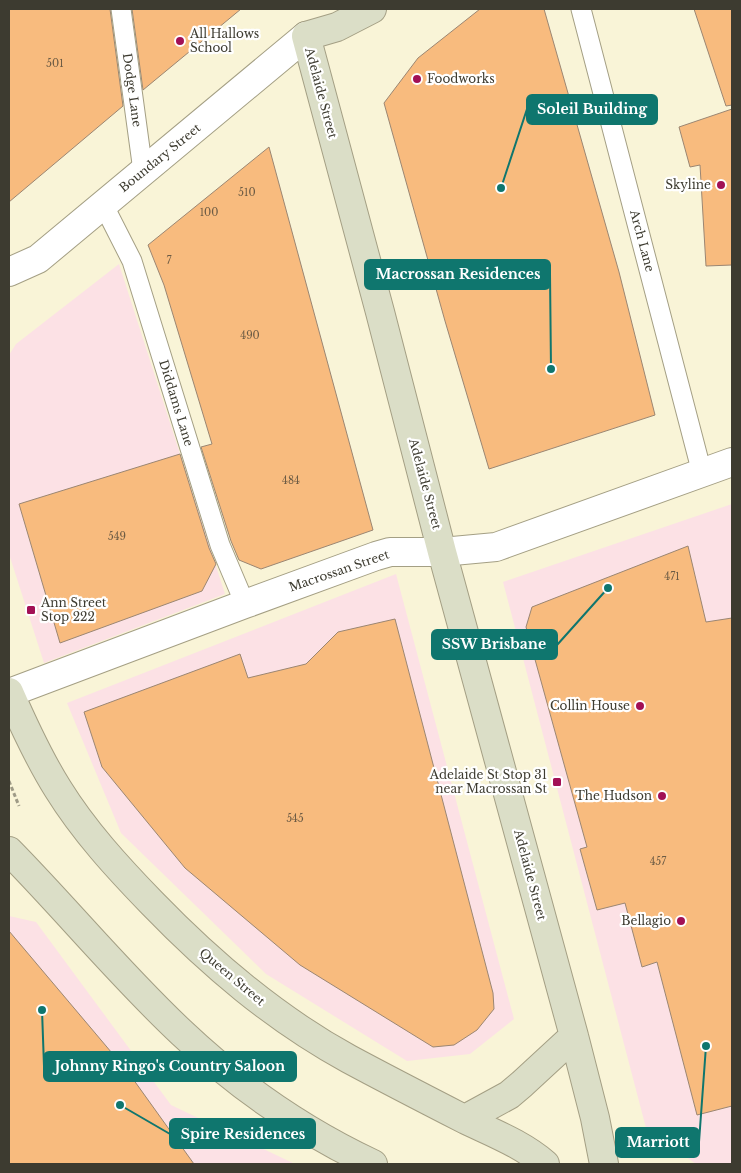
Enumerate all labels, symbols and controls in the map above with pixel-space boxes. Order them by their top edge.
place label: All Hallows School [189,26,259,55]
marker: All Hallows School [174,35,186,47]
street label: Adelaide Street [302,45,341,140]
street label: Dodge Lane [120,52,145,128]
house number: 501 [46,57,64,70]
place label: Foodworks [427,71,495,86]
marker: Foodworks [411,73,423,85]
callout: Soleil Building [527,95,657,124]
text: Soleil Building [537,100,647,118]
street label: Boundary Street [116,120,204,195]
place label: Skyline [665,177,711,192]
marker: Skyline [715,179,727,191]
house number: 510 [238,186,256,199]
house number: 100 [200,206,218,219]
street label: Arch Lane [627,207,658,274]
house number: 7 [166,254,172,267]
callout: Macrossan Residences [365,260,550,289]
text: Macrossan Residences [376,265,541,283]
house number: 490 [240,329,260,342]
street label: Diddams Lane [156,358,197,448]
street label: Adelaide Street [406,436,445,531]
house number: 484 [282,474,300,487]
house number: 549 [108,530,126,543]
street label: Macrossan Street [287,546,391,595]
house number: 471 [664,570,680,583]
place label: Ann Street Stop 222 [40,595,107,624]
marker: Ann Street Stop 222 [25,604,37,616]
callout: SSW Brisbane [432,630,557,659]
text: SSW Brisbane [442,635,546,653]
place label: Collin House [550,698,630,713]
marker: Collin House [634,700,646,712]
place label: Adelaide St Stop 31 near Macrossan St [429,767,547,796]
marker: Adelaide St Stop 31 near Macrossan St [551,776,563,788]
place label: The Hudson [575,788,652,803]
marker: The Hudson [656,790,668,802]
house number: 545 [286,812,304,825]
street label: Adelaide Street [511,827,550,922]
house number: 457 [650,855,667,868]
place label: Bellagio [621,913,671,928]
marker: Bellagio [675,915,687,927]
street label: Queen Street [196,945,269,1009]
callout: Johnny Ringo's Country Saloon [44,1052,296,1081]
text: Johnny Ringo's Country Saloon [52,1057,285,1075]
callout: Spire Residences [170,1119,315,1148]
text: Spire Residences [181,1125,306,1143]
callout: Marriott [616,1128,699,1157]
text: Marriott [627,1133,690,1151]

